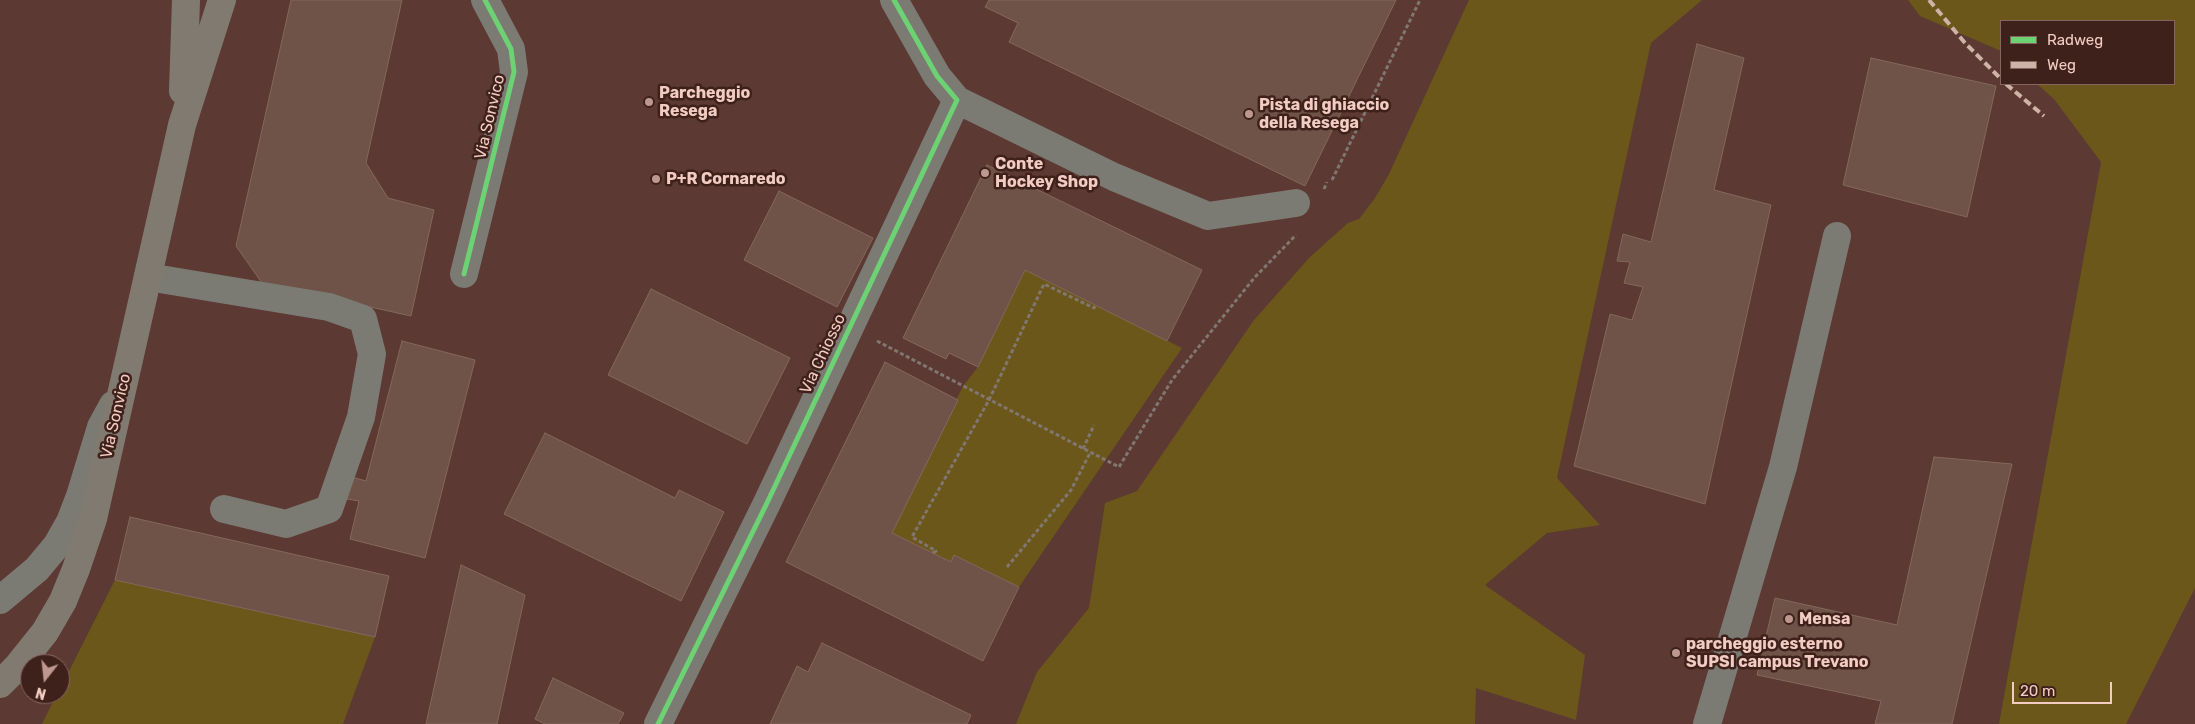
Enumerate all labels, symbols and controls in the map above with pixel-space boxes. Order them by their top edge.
legend [2000,20,2175,85]
text: Radweg [2047,31,2103,49]
text: Weg [2047,56,2076,74]
street label: Via Sonvico [471,73,509,161]
place label: Parcheggio Resega [659,83,750,121]
place label: Pista di ghiaccio della Resega [1259,95,1389,133]
marker: Parcheggio Resega [643,96,655,108]
marker: Pista di ghiaccio della Resega [1243,108,1255,120]
place label: Conte Hockey Shop [995,154,1098,192]
marker: Conte Hockey Shop [979,167,991,179]
place label: P+R Cornaredo [666,169,786,189]
marker: P+R Cornaredo [650,173,662,185]
street label: Via Chiosso [796,311,850,397]
street label: Via Sonvico [97,372,135,460]
place label: Mensa [1799,609,1850,629]
marker: Mensa [1783,613,1795,625]
place label: parcheggio esterno SUPSI campus Trevano [1686,634,1869,672]
marker: parcheggio esterno SUPSI campus Trevano [1670,647,1682,659]
north arrow [20,654,70,704]
scale bar [2015,672,2115,704]
text: 20 m [2020,682,2055,700]
text: N [34,683,48,703]

